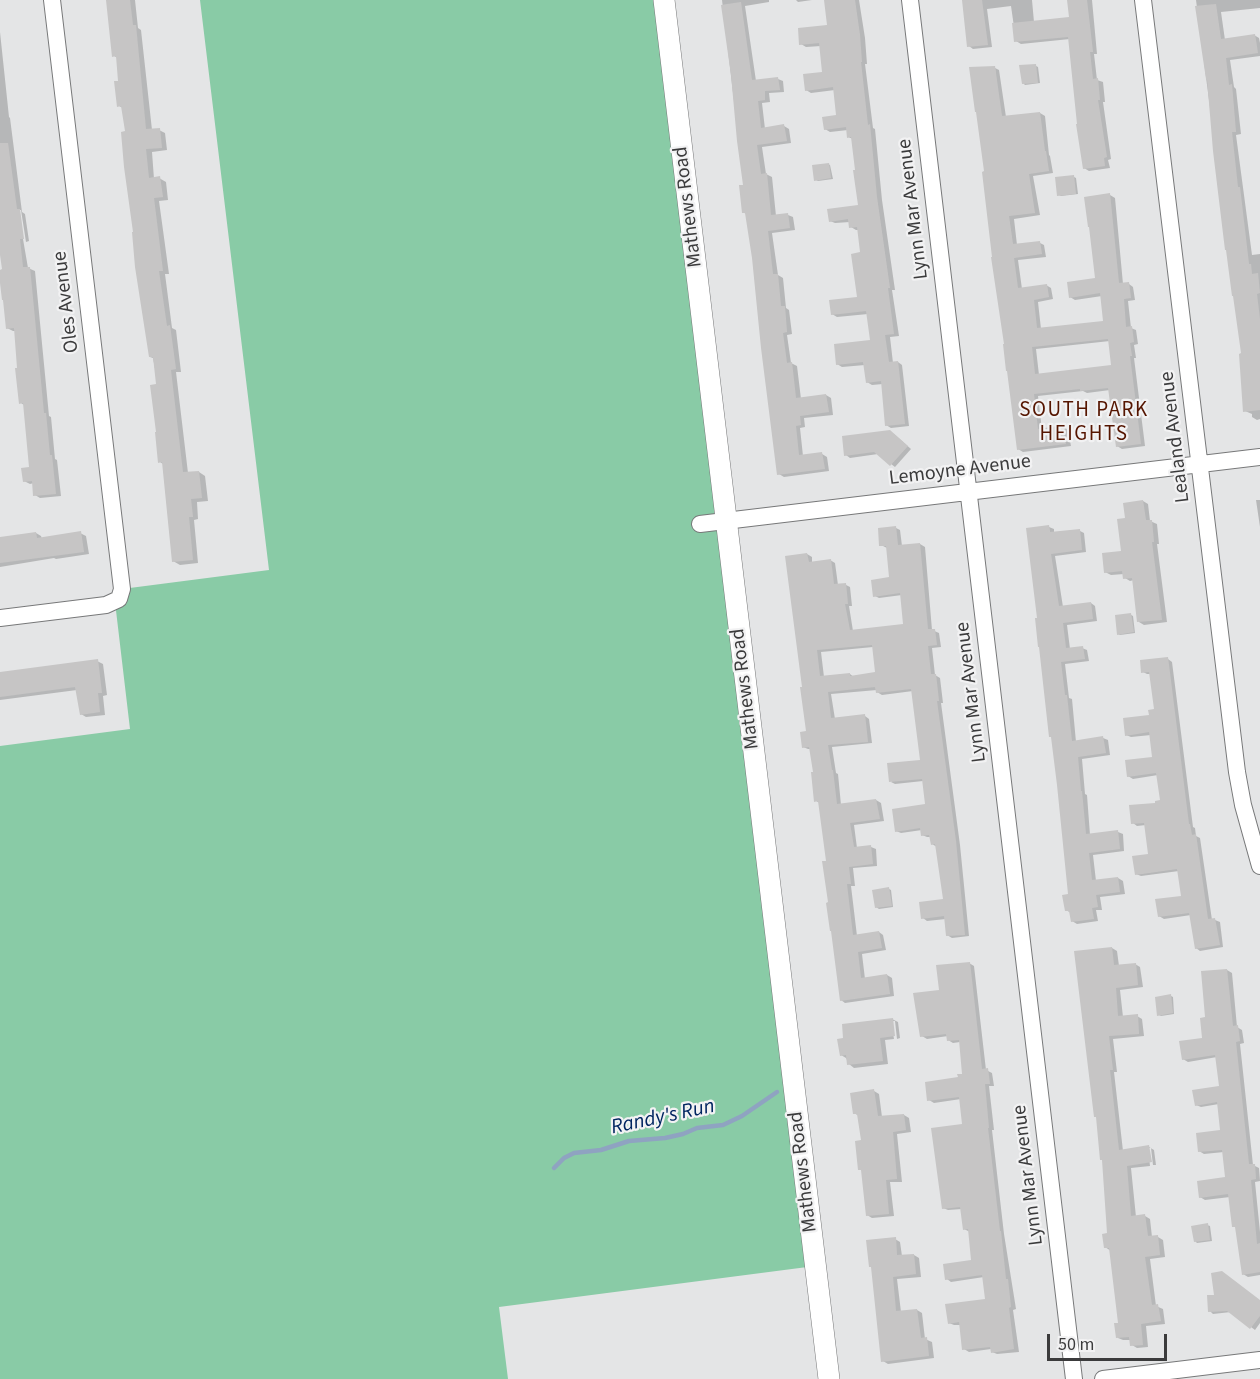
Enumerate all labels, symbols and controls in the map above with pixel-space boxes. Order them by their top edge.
street label: Lynn Mar Avenue [893,137,935,281]
street label: Mathews Road [670,145,708,269]
street label: Oles Avenue [49,250,85,354]
street label: Lealand Avenue [1156,370,1196,504]
district label: SOUTH PARK HEIGHTS [1019,398,1149,448]
street label: Lemoyne Avenue [888,450,1032,492]
street label: Lynn Mar Avenue [951,620,993,764]
street label: Mathews Road [727,627,765,751]
water label: Randy's Run [609,1095,717,1141]
street label: Lynn Mar Avenue [1008,1103,1050,1247]
street label: Mathews Road [785,1110,823,1234]
scale bar [1050,1322,1170,1360]
text: 50 m [1058,1332,1094,1357]

